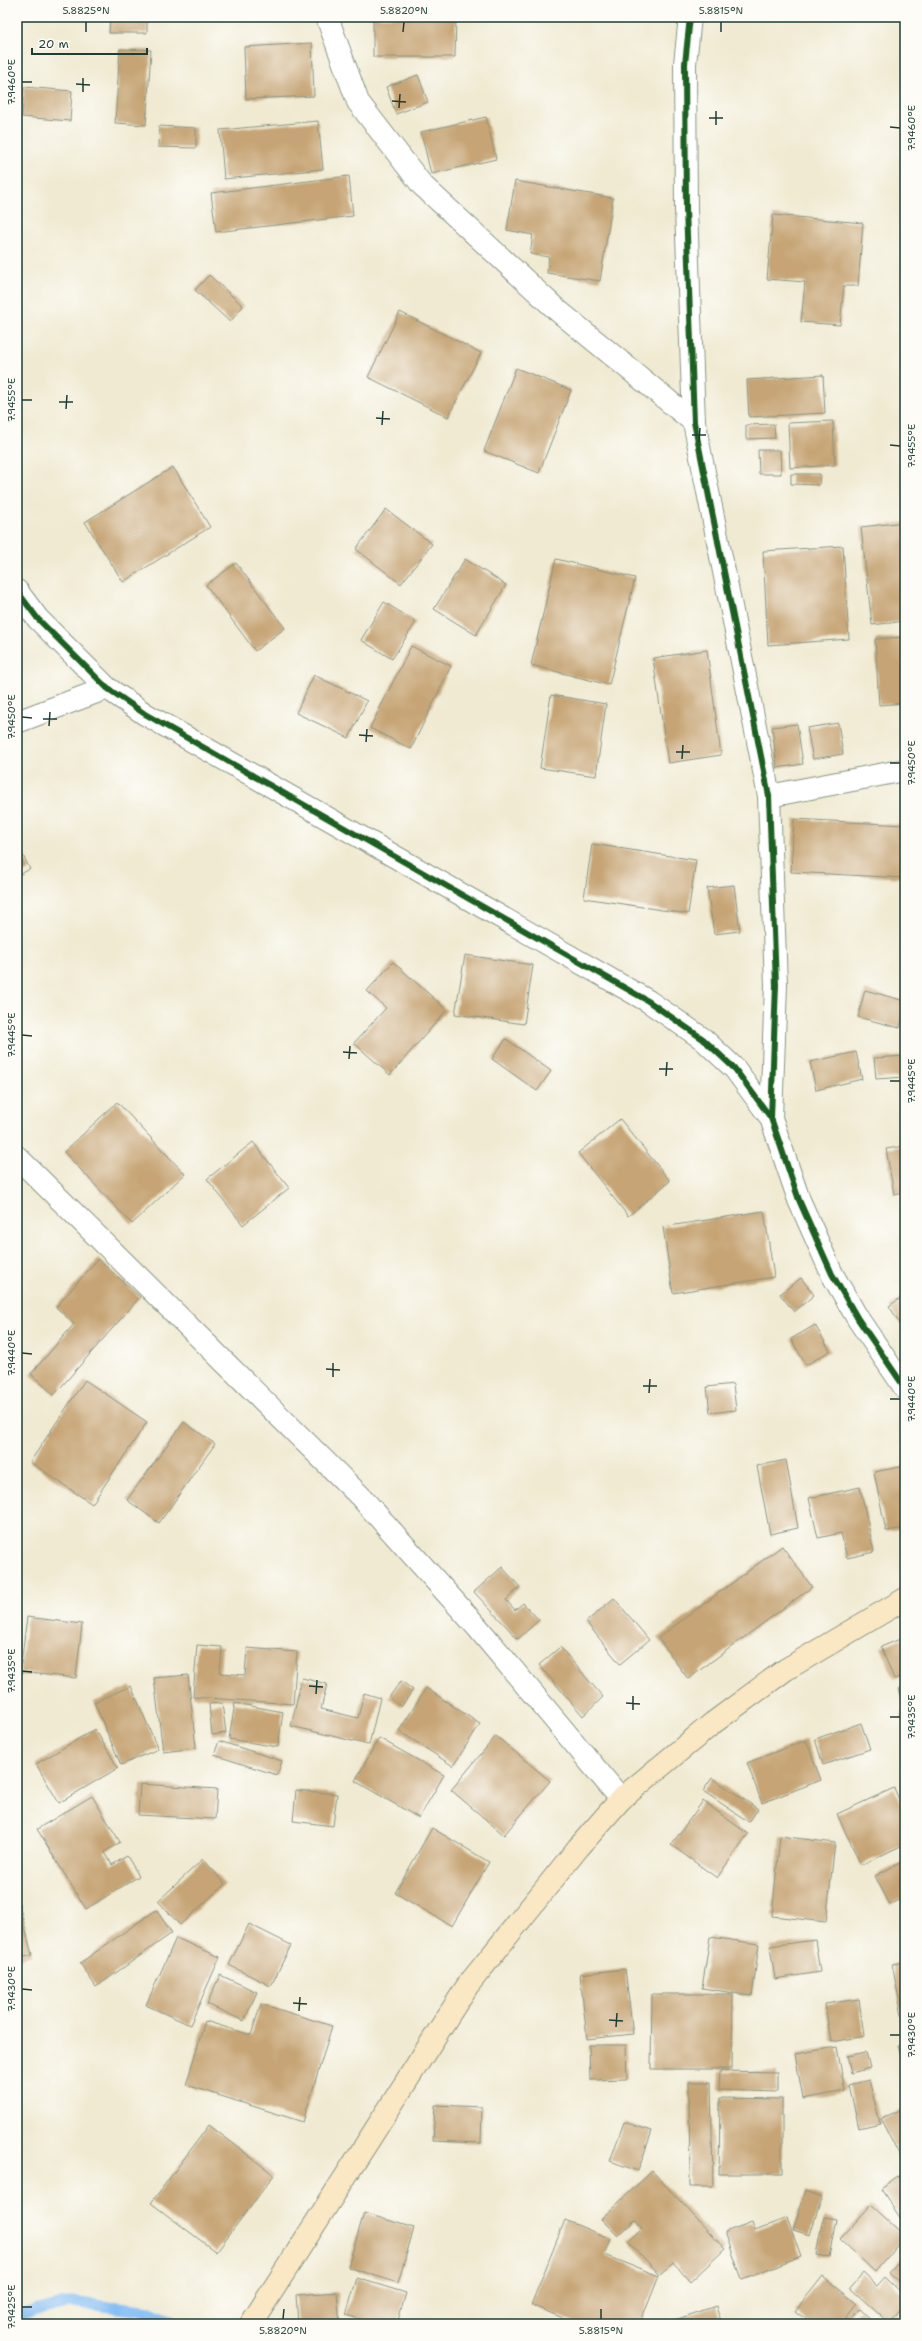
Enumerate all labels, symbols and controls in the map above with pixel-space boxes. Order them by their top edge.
text: 5.8825°N [62,4,110,17]
text: 5.8820°N [380,4,428,17]
text: 5.8815°N [699,4,743,17]
scale bar [32,30,147,56]
text: 20 m [38,36,69,52]
text: 7.9460°E [5,59,18,105]
text: 7.9460°E [905,105,918,151]
text: 7.9455°E [5,378,18,422]
text: 7.9455°E [905,424,918,468]
text: 7.9450°E [5,694,18,740]
text: 7.9450°E [905,740,918,786]
text: 7.9445°E [5,1012,18,1058]
text: 7.9445°E [905,1058,918,1104]
text: 7.9440°E [5,1330,18,1376]
text: 7.9440°E [905,1376,918,1422]
text: 7.9435°E [5,1649,18,1693]
text: 7.9435°E [905,1695,918,1739]
text: 7.9430°E [5,1966,18,2012]
text: 7.9430°E [905,2012,918,2058]
text: 7.9425°E [5,2285,18,2329]
text: 5.8820°N [259,2324,307,2337]
text: 5.8815°N [579,2324,623,2337]

